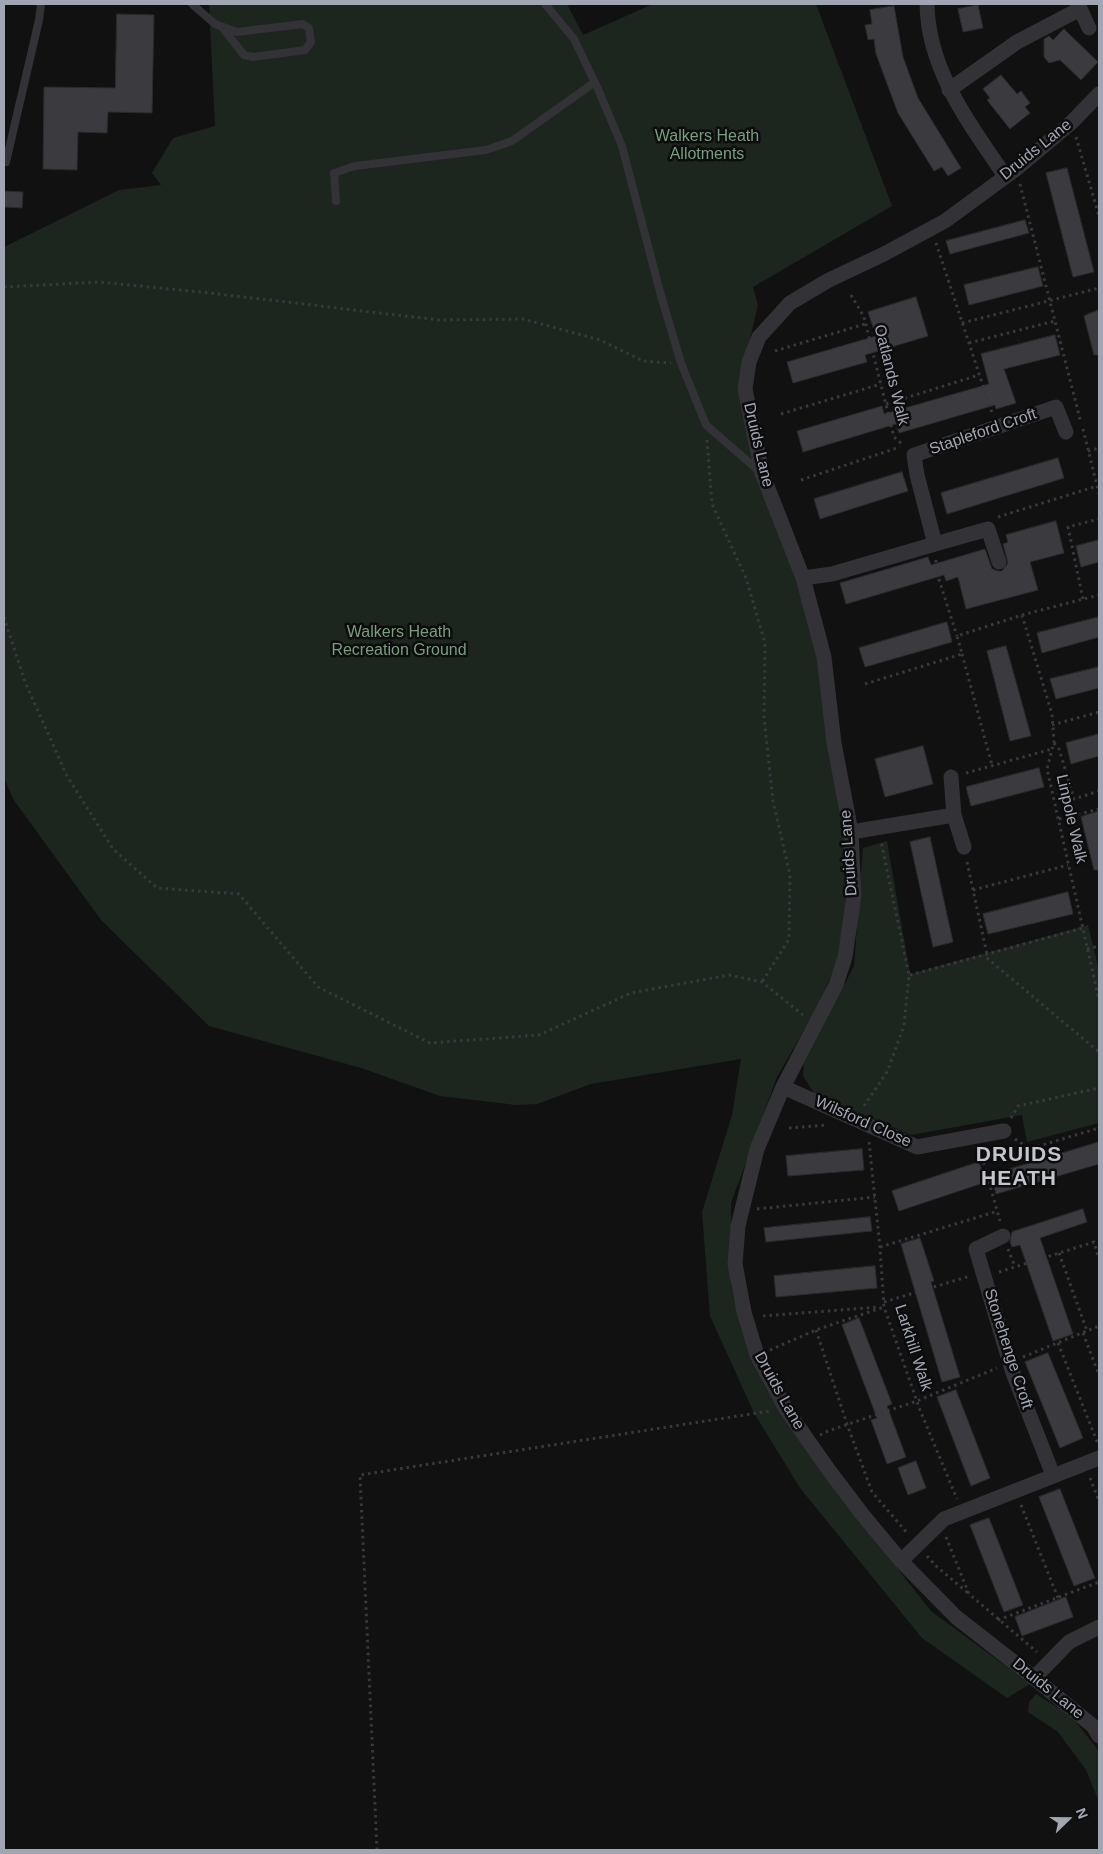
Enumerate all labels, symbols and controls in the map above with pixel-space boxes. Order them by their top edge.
street label: Druids Lane [996,115,1076,185]
park label: Walkers Heath Allotments [655,127,759,165]
street label: Oatlands Walk [869,322,913,428]
street label: Druids Lane [739,401,777,489]
street label: Stapleford Croft [927,405,1039,459]
park label: Walkers Heath Recreation Ground [331,623,467,661]
street label: Linpole Walk [1051,773,1091,865]
street label: Druids Lane [836,809,862,897]
street label: Wilsford Close [812,1092,914,1152]
district label: DRUIDS HEATH [975,1142,1063,1192]
street label: Stonehenge Croft [979,1286,1037,1412]
street label: Larkhill Walk [890,1302,936,1394]
street label: Druids Lane [750,1349,808,1433]
street label: Druids Lane [1008,1654,1088,1724]
north arrow [1043,1794,1093,1844]
text: N [1073,1806,1091,1821]

